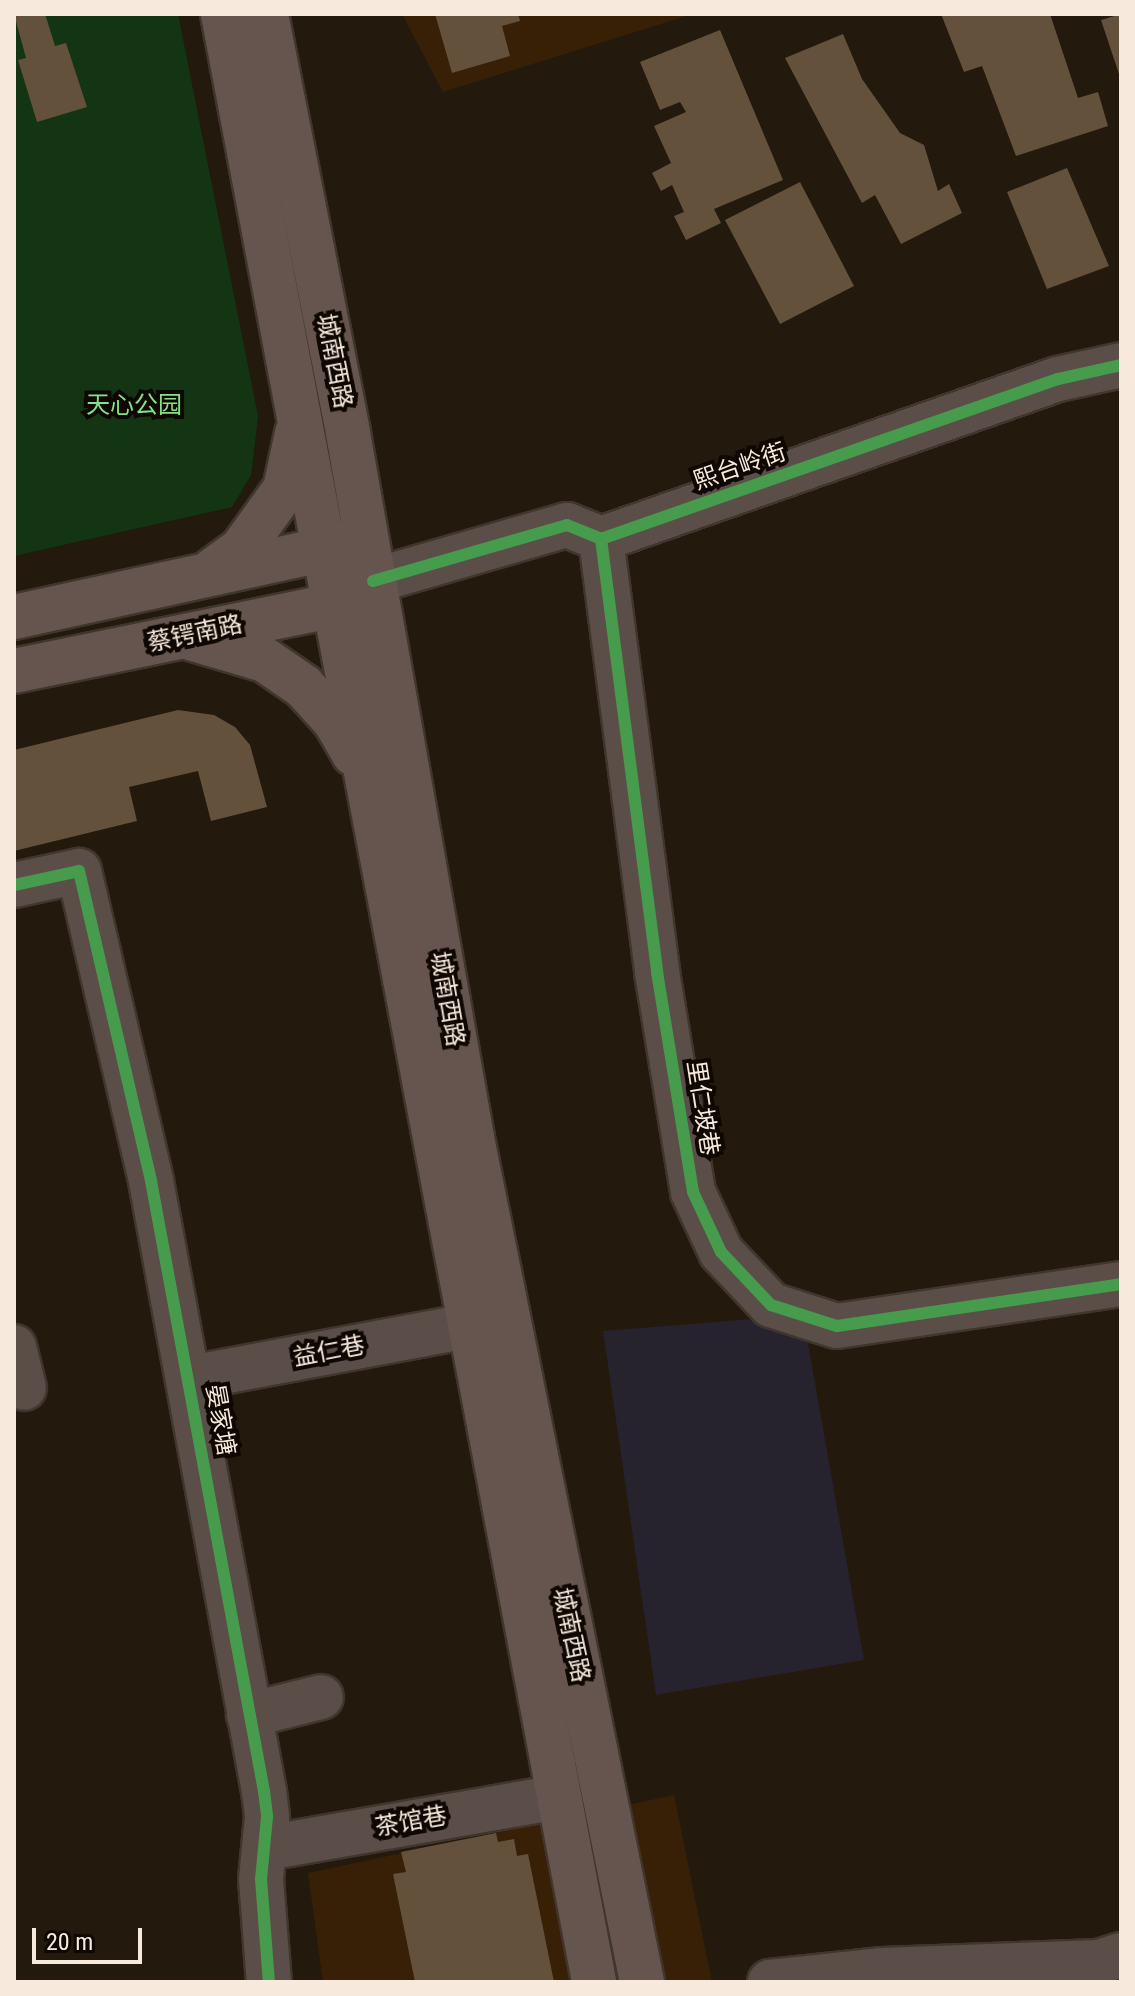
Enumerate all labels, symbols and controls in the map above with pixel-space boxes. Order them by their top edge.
street label: 城南西路 [311,311,357,411]
park label: 天心公园 [86,392,182,420]
street label: 熙台岭街 [690,438,790,496]
street label: 蔡锷南路 [145,610,245,658]
street label: 城南西路 [424,949,470,1049]
street label: 里仁坡巷 [680,1058,724,1158]
street label: 益仁巷 [291,1331,367,1373]
street label: 晏家塘 [200,1382,240,1458]
street label: 城南西路 [547,1585,595,1685]
street label: 茶馆巷 [373,1802,449,1842]
scale bar [36,1912,146,1962]
text: 20 m [46,1928,93,1956]

